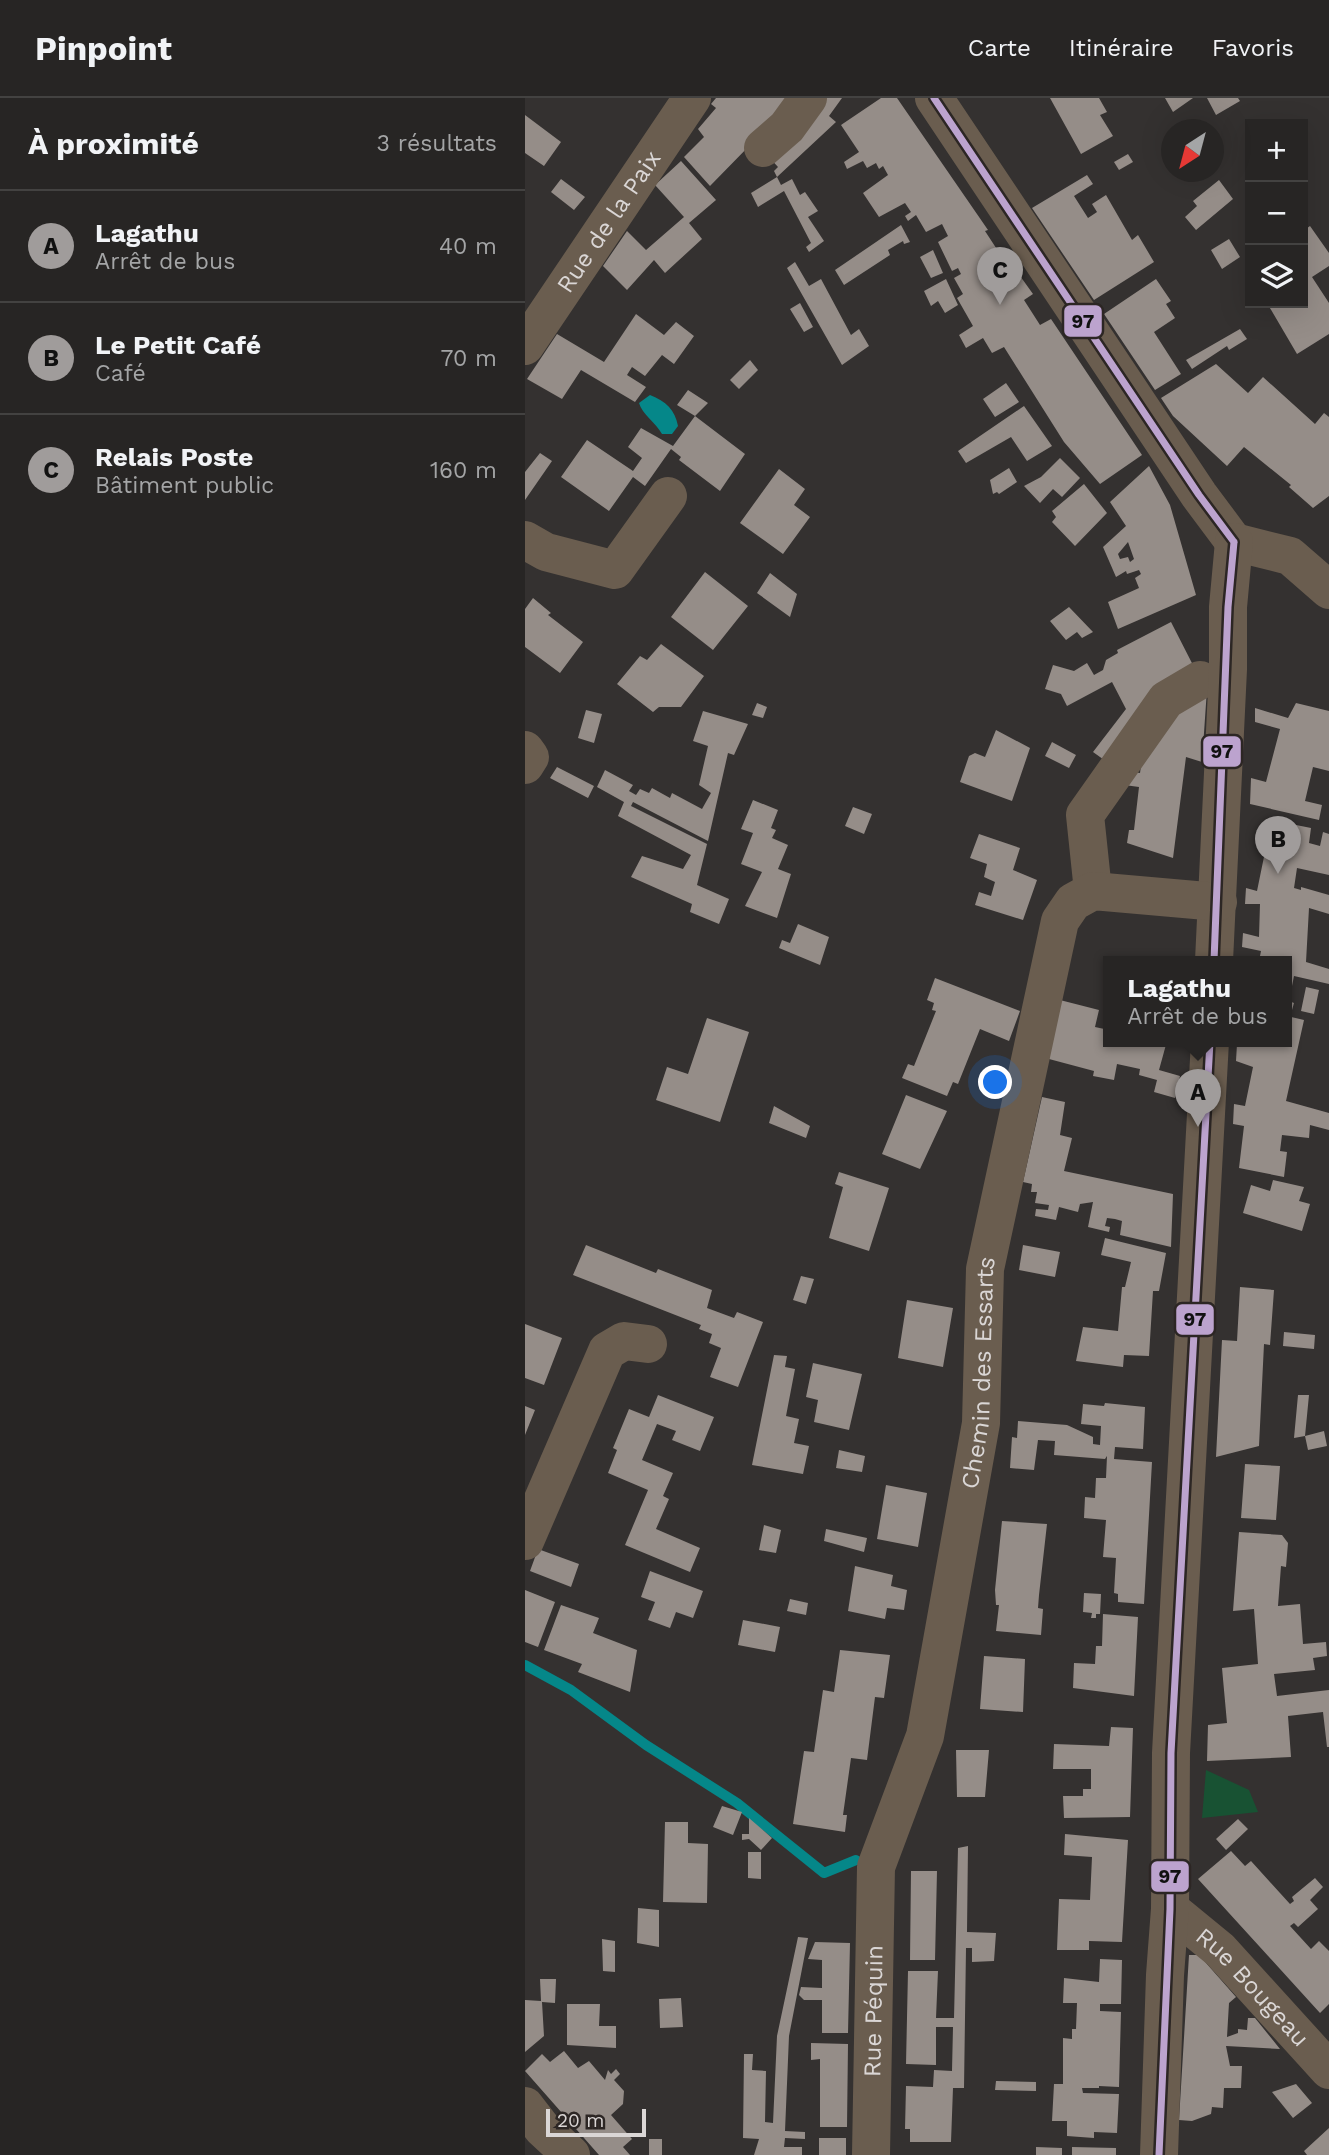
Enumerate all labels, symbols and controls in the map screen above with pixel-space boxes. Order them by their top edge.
text: Pinpoint [35,29,172,68]
text: Carte [968,34,1031,62]
text: Itinéraire [1069,34,1174,62]
text: Favoris [1212,34,1294,62]
north arrow [1161,119,1224,182]
map controls [1245,119,1308,308]
button: + [1245,119,1308,182]
text: À proximité [28,126,199,161]
text: 3 résultats [377,130,497,157]
street label: Rue de la Paix [551,145,667,298]
button: − [1245,182,1308,245]
text: Lagathu [95,218,199,248]
text: A [43,233,59,260]
text: 40 m [439,233,497,260]
button: layers [1245,245,1308,308]
pin: C [977,247,1023,305]
text: Arrêt de bus [95,248,235,275]
line badge: 97 [1063,304,1103,338]
text: 97 [1072,310,1094,333]
text: Le Petit Café [95,330,261,360]
text: B [43,345,59,372]
text: 70 m [440,345,497,372]
text: Café [95,360,146,387]
text: Relais Poste [95,442,253,472]
text: C [43,457,59,484]
text: 160 m [430,457,497,484]
text: Bâtiment public [95,472,274,499]
line badge: 97 [1202,735,1242,768]
text: 97 [1211,740,1233,763]
pin: B [1255,816,1301,874]
popup [1103,956,1292,1047]
text: Lagathu [1127,973,1231,1003]
text: Arrêt de bus [1127,1003,1268,1030]
your location [978,1065,1012,1099]
pin: A [1175,1069,1221,1127]
street label: Chemin des Essarts [956,1254,1001,1491]
line badge: 97 [1175,1303,1215,1336]
text: 97 [1184,1308,1206,1331]
line badge: 97 [1150,1860,1190,1893]
text: 97 [1159,1865,1181,1888]
street label: Rue Bougeau [1190,1922,1315,2052]
street label: Rue Péquin [858,1945,889,2077]
scale bar [546,2106,646,2138]
text: 20 m [557,2109,604,2132]

